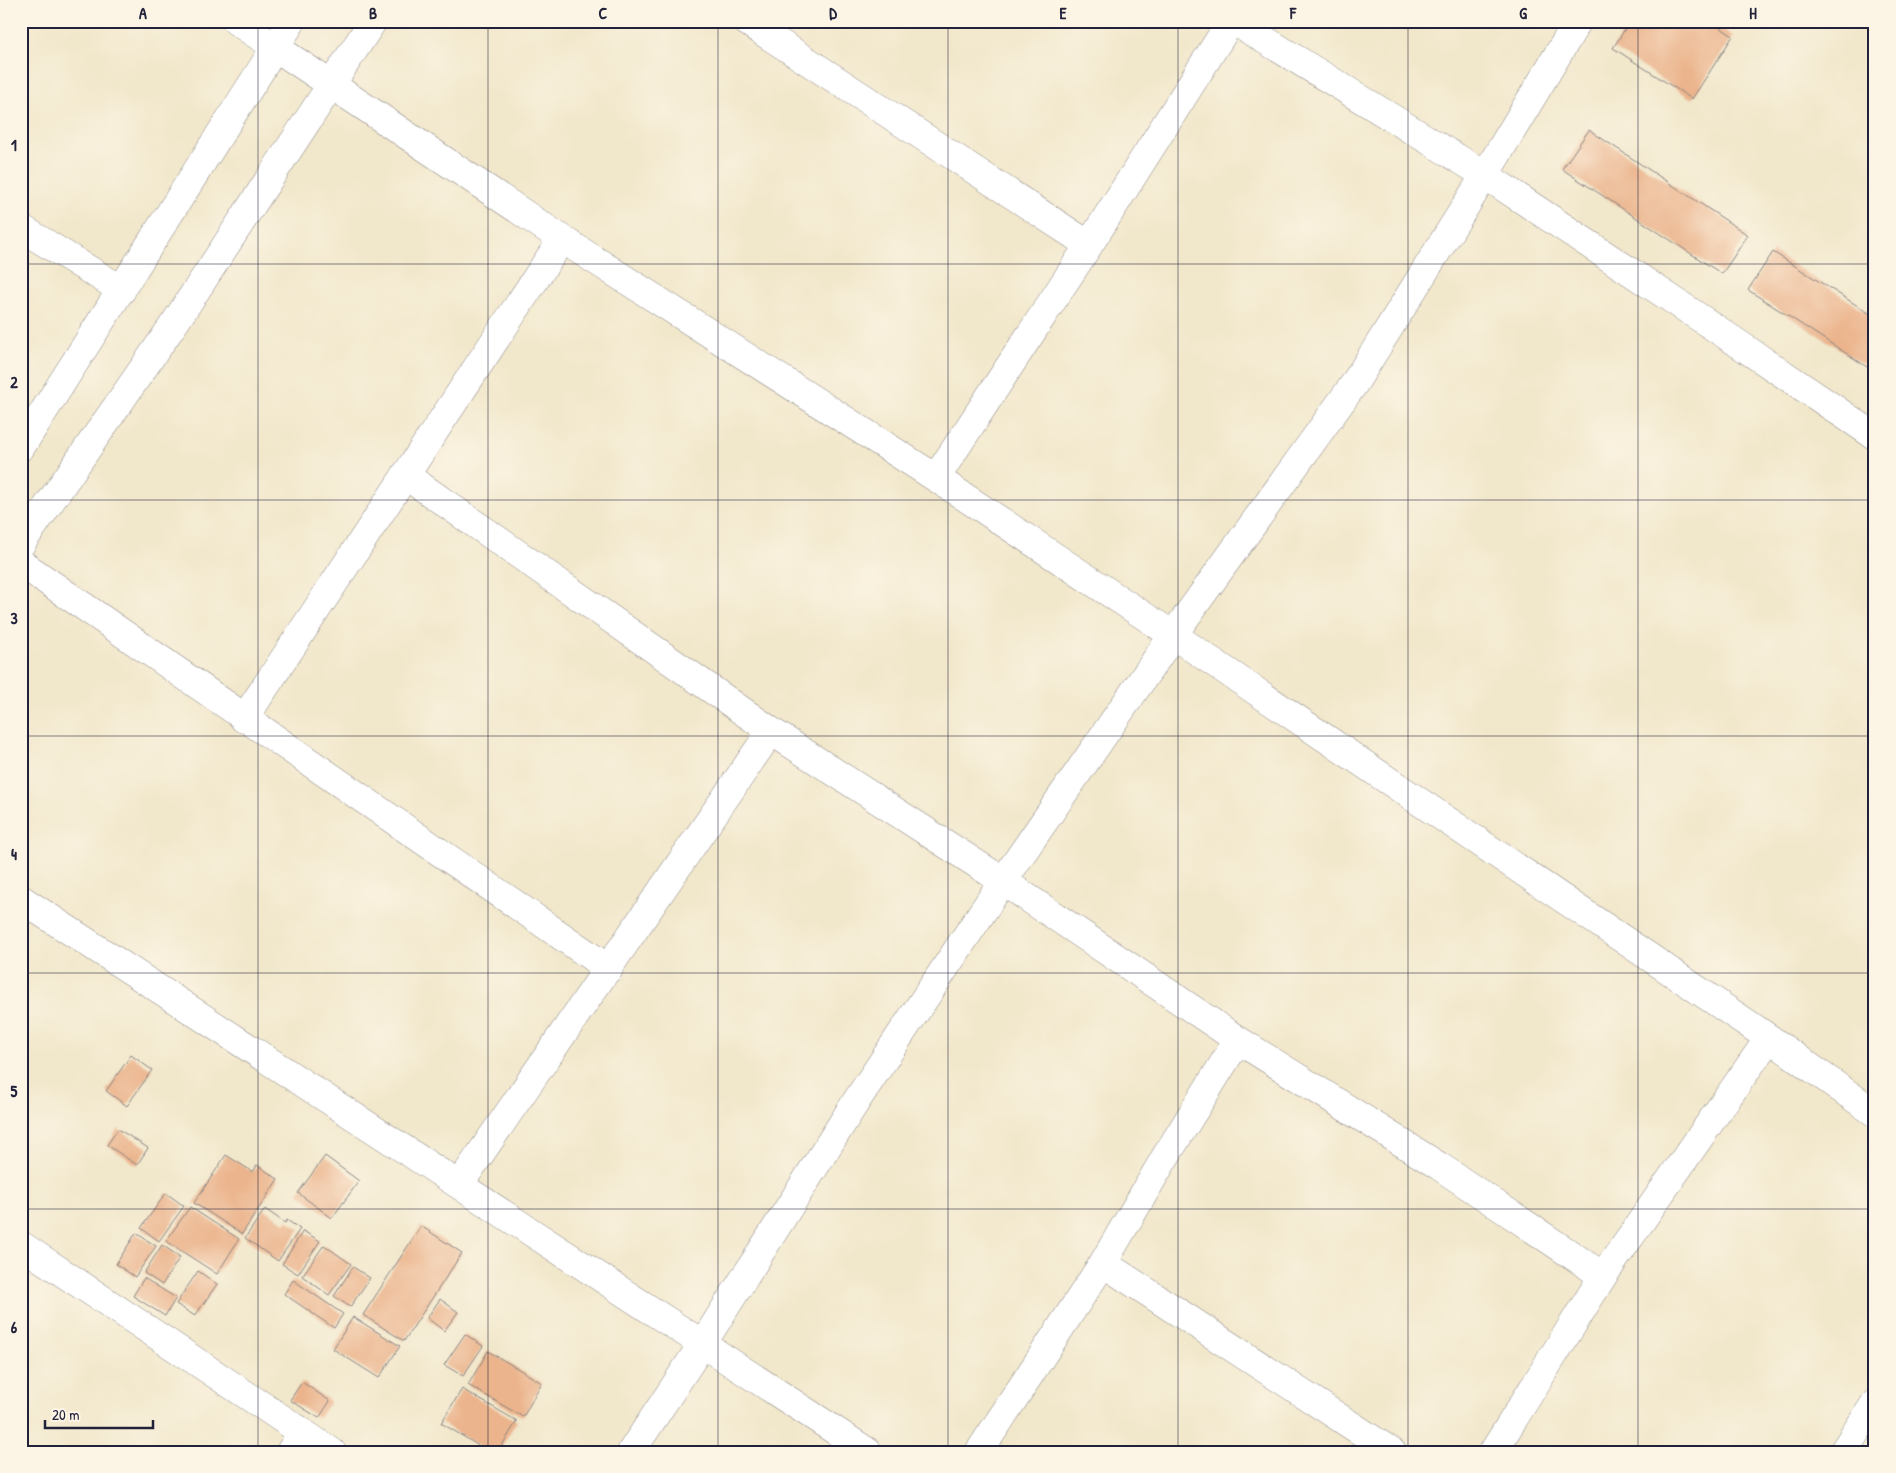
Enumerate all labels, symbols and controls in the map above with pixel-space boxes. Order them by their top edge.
text: A [139,2,147,24]
text: B [369,2,377,24]
text: C [599,2,608,24]
text: D [829,2,837,24]
text: E [1059,2,1067,24]
text: F [1289,2,1297,24]
text: G [1519,2,1527,24]
text: H [1749,2,1757,24]
text: 1 [11,134,17,156]
text: 2 [10,371,18,393]
text: 3 [10,607,18,629]
text: 4 [11,843,17,865]
text: 5 [11,1080,18,1102]
text: 6 [11,1316,18,1338]
scale bar [45,1398,152,1430]
text: 20 m [52,1404,79,1425]

